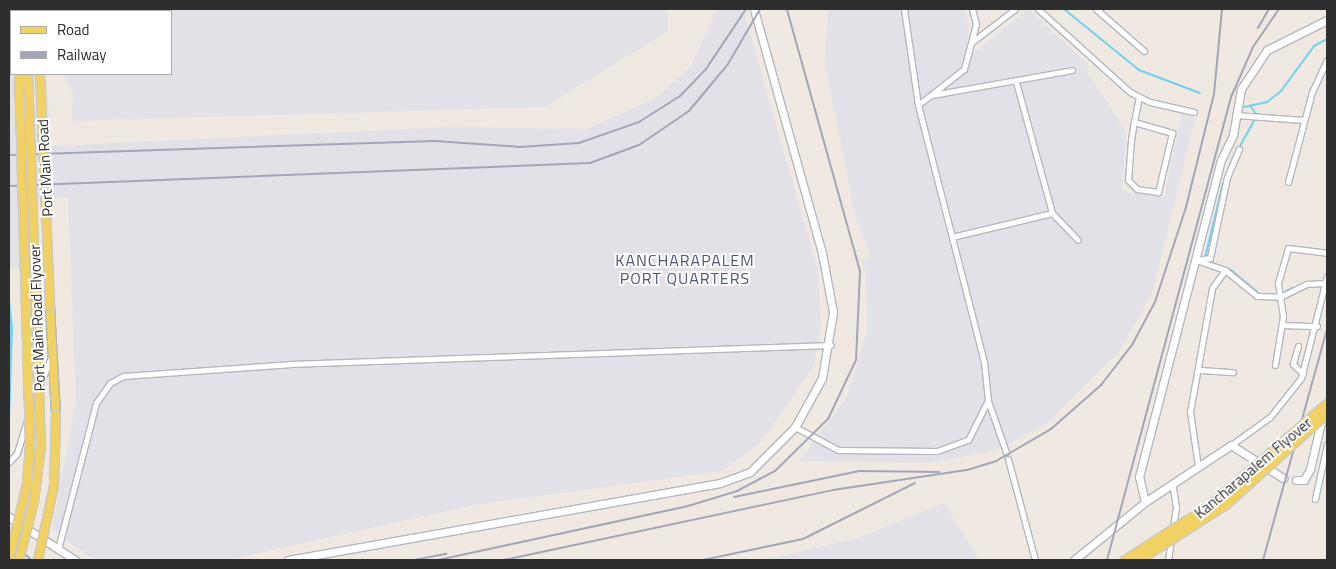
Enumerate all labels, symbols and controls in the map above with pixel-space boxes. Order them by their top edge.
legend [10,10,172,75]
text: Road [57,18,89,41]
text: Railway [57,43,107,66]
street label: Port Main Road [33,119,57,217]
street label: Port Main Road Flyover [25,244,49,392]
district label: KANCHARAPALEM PORT QUARTERS [614,250,756,288]
street label: Kancharapalem Flyover [1191,414,1315,522]

